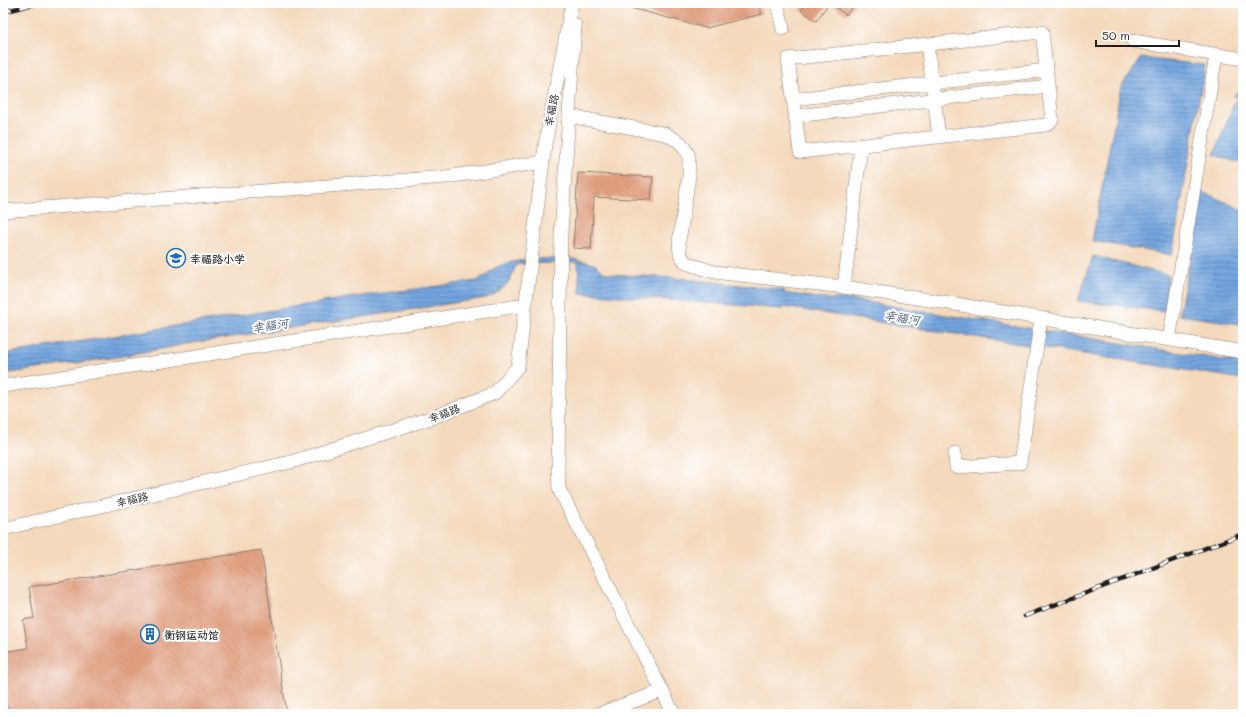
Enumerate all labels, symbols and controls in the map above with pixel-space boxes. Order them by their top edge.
scale bar [1096,22,1179,48]
text: 50 m [1102,27,1130,43]
street label: 幸福路 [540,92,562,128]
school or university icon: 幸福路小学 [165,247,187,269]
place label: 幸福路小学 [190,251,245,266]
water label: 幸福河 [883,306,923,328]
water label: 幸福河 [251,314,291,335]
street label: 幸福路 [426,400,462,426]
street label: 幸福路 [114,488,150,510]
building icon: 衡钢运动馆 [139,623,161,645]
place label: 衡钢运动馆 [164,627,219,642]

